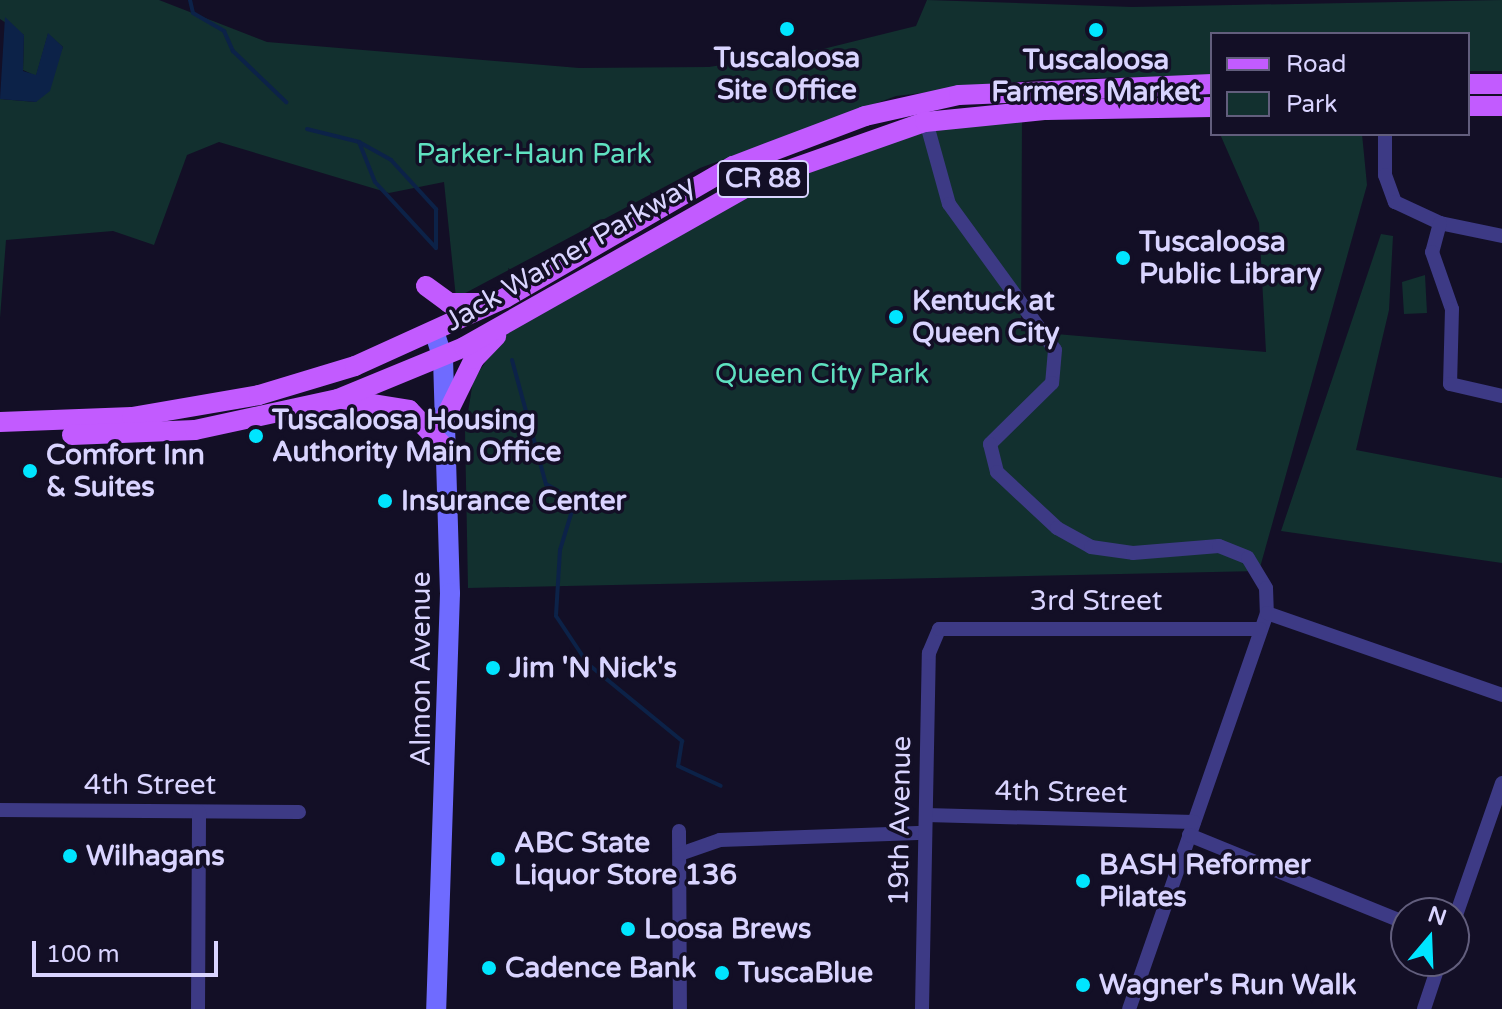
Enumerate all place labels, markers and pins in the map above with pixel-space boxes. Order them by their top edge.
marker: Tuscaloosa Site Office [778,20,796,38]
marker: Tuscaloosa Farmers Market [1087,21,1105,39]
place label: Tuscaloosa Site Office [714,41,860,107]
place label: Tuscaloosa Farmers Market [991,43,1201,109]
place label: Tuscaloosa Public Library [1139,225,1321,291]
marker: Tuscaloosa Public Library [1114,249,1132,267]
place label: Kentuck at Queen City [912,284,1060,350]
marker: Kentuck at Queen City [887,308,905,326]
place label: Tuscaloosa Housing Authority Main Office [272,403,561,469]
marker: Tuscaloosa Housing Authority Main Office [247,427,265,445]
place label: Comfort Inn & Suites [46,438,205,504]
marker: Comfort Inn & Suites [21,462,39,480]
place label: Insurance Center [401,484,626,518]
marker: Insurance Center [376,492,394,510]
place label: Jim 'N Nick's [509,651,677,685]
marker: Jim 'N Nick's [484,659,502,677]
place label: ABC State Liquor Store 136 [514,826,737,892]
place label: Wilhagans [86,839,225,873]
marker: Wilhagans [61,847,79,865]
place label: BASH Reformer Pilates [1099,848,1311,914]
marker: ABC State Liquor Store 136 [489,850,507,868]
marker: BASH Reformer Pilates [1074,872,1092,890]
place label: Loosa Brews [644,912,811,946]
marker: Loosa Brews [619,920,637,938]
place label: Cadence Bank [505,951,696,985]
place label: TuscaBlue [738,956,873,990]
marker: Cadence Bank [480,959,498,977]
marker: TuscaBlue [713,964,731,982]
place label: Wagner's Run Walk [1099,968,1357,1002]
marker: Wagner's Run Walk [1074,976,1092,994]

